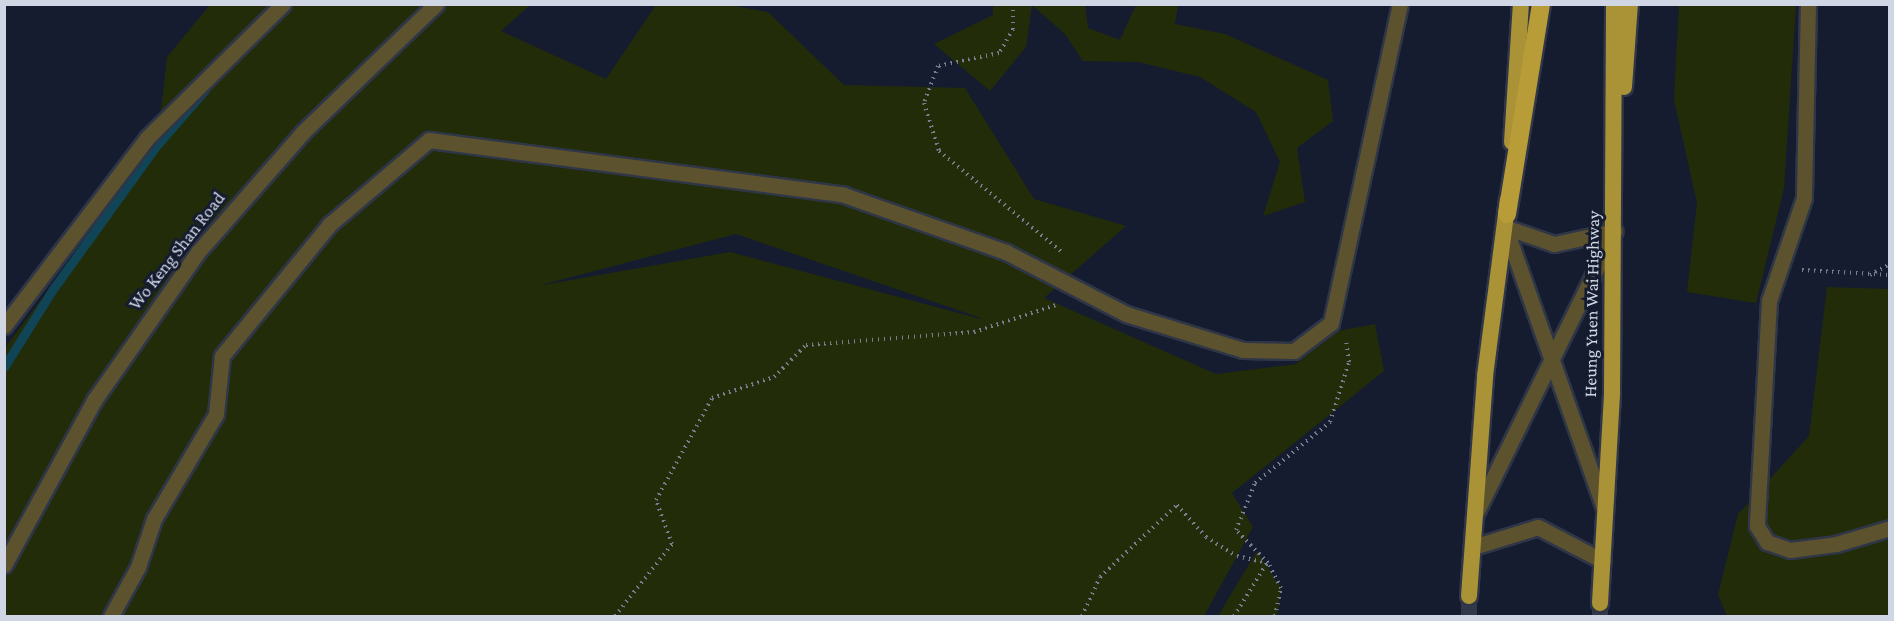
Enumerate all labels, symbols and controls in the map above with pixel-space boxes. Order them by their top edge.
street label: Wo Keng Shan Road [124,188,230,314]
street label: Heung Yuen Wai Highway [1580,210,1604,398]

